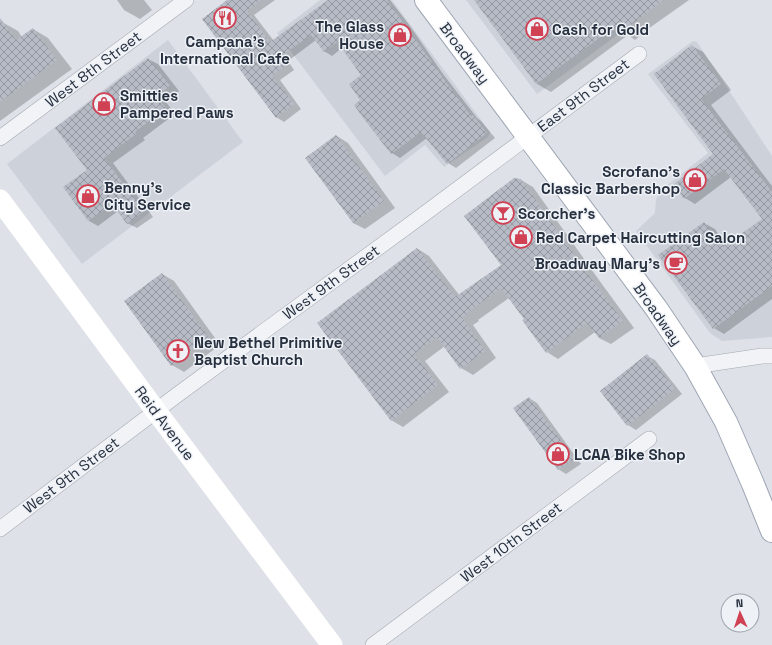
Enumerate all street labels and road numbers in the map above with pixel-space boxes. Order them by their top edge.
street label: Broadway [436,18,494,88]
street label: West 8th Street [41,27,145,111]
street label: East 9th Street [533,54,633,136]
street label: West 9th Street [279,240,383,324]
street label: Broadway [630,279,686,349]
street label: Reid Avenue [131,382,199,464]
street label: West 9th Street [19,433,123,517]
street label: West 10th Street [457,498,565,586]

